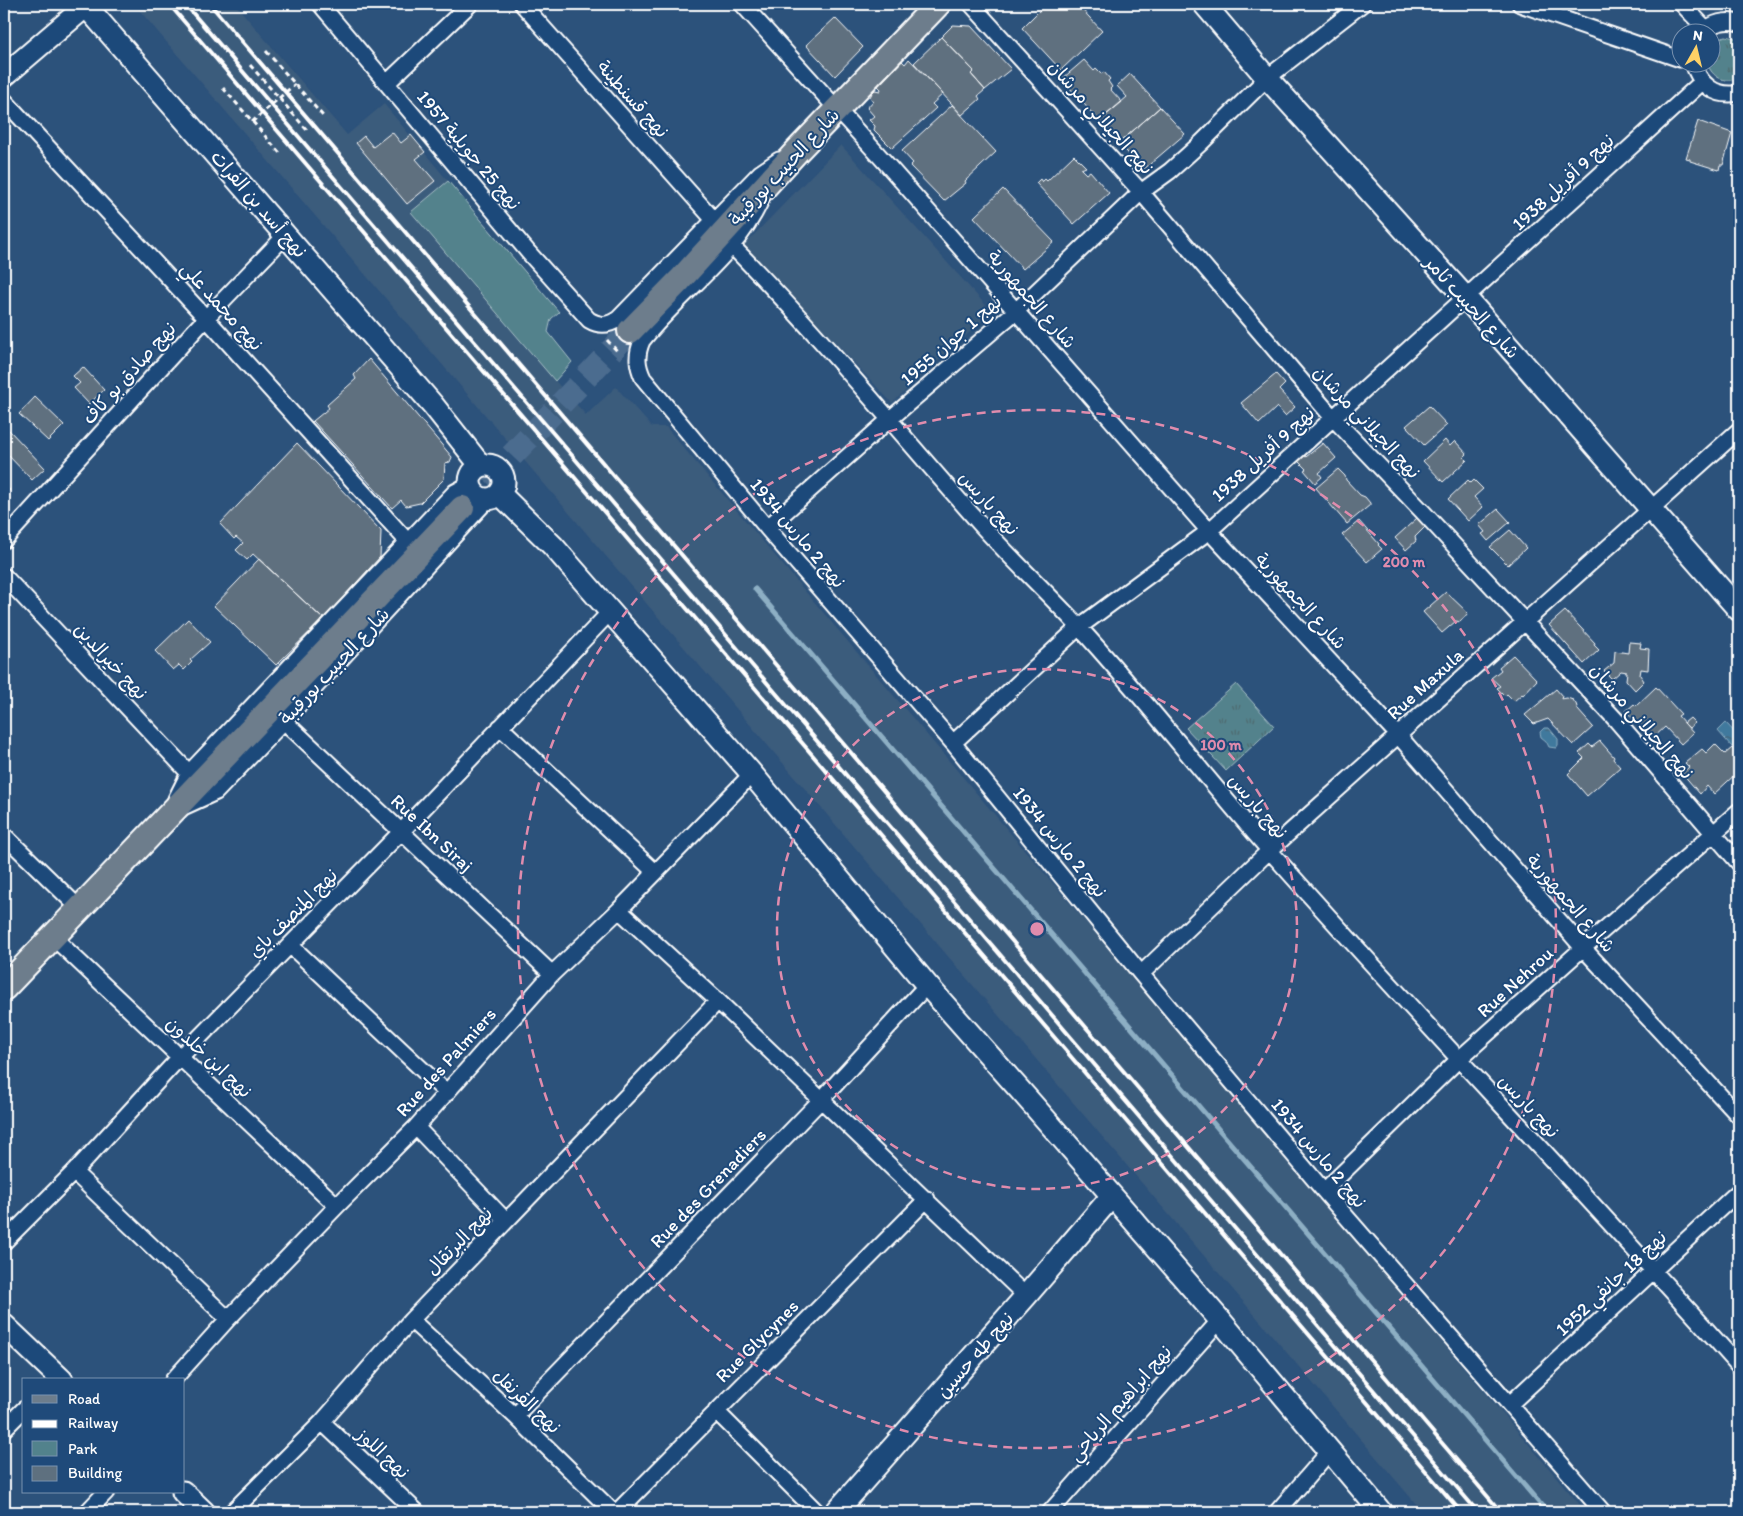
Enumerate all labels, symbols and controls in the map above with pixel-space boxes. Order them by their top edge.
north arrow [1670,22,1720,72]
text: N [1692,27,1704,45]
street label: نهج الجيلاني مرشان [1040,55,1159,182]
street label: نهج قسنطينة [591,56,674,143]
street label: نهج 25 جويلية 1957 [411,85,526,215]
street label: شارع الحبيب بورقيبة [724,104,846,232]
street label: نهج 9 أفريل 1938 [1507,129,1620,236]
street label: نهج أسد بن الفرات [205,146,312,263]
street label: شارع الجمهورية [981,245,1081,354]
street label: شارع الحبيب ثامر [1417,249,1524,365]
street label: نهج محمد علي [172,257,268,359]
street label: نهج 1 جوان 1955 [896,290,1007,391]
street label: نهج صادق بو كاف [77,317,182,430]
street label: نهج الجيلاني مرشان [1305,361,1425,487]
street label: نهج 9 أفريل 1938 [1206,401,1320,507]
street label: نهج باريس [953,466,1024,541]
street label: نهج 2 مارس 1934 [745,473,851,593]
street label: شارع الجمهورية [1249,548,1352,655]
text: 200 m [1383,553,1426,571]
street label: شارع الحبيب بورقيبة [274,603,396,731]
street label: نهج خيرالدين [69,618,153,705]
street label: Rue Maxula [1382,644,1468,724]
street label: نهج الجيلاني مرشان [1581,658,1699,787]
text: 100 m [1200,736,1242,754]
street label: نهج باريس [1223,769,1293,844]
street label: نهج 2 مارس 1934 [1007,782,1112,903]
street label: Rue Ibn Siraj [386,789,478,877]
street label: شارع الجمهورية [1520,849,1620,958]
street label: نهج المنصف باي [244,864,345,965]
centre of rings [1028,920,1046,938]
street label: Rue Nehrou [1472,942,1558,1022]
street label: Rue des Palmiers [391,1003,501,1121]
street label: نهج ابن خلدون [161,1011,257,1103]
street label: نهج باريس [1493,1069,1564,1143]
street label: نهج 2 مارس 1934 [1266,1093,1372,1213]
street label: Rue des Grenadiers [645,1123,771,1253]
street label: نهج البرتقال [421,1202,498,1281]
street label: نهج 18 جانفي 1952 [1550,1225,1675,1344]
street label: Rue Glycynes [711,1295,803,1387]
street label: نهج طه حسين [931,1307,1019,1403]
street label: نهج ابراهيم الرياحي [1063,1340,1180,1469]
street label: نهج القرنفل [487,1364,566,1439]
legend [22,1378,185,1494]
text: Road [68,1390,101,1408]
text: Railway [68,1414,118,1432]
street label: نهج اللوز [349,1421,414,1484]
text: Park [68,1440,98,1458]
text: Building [68,1464,122,1482]

